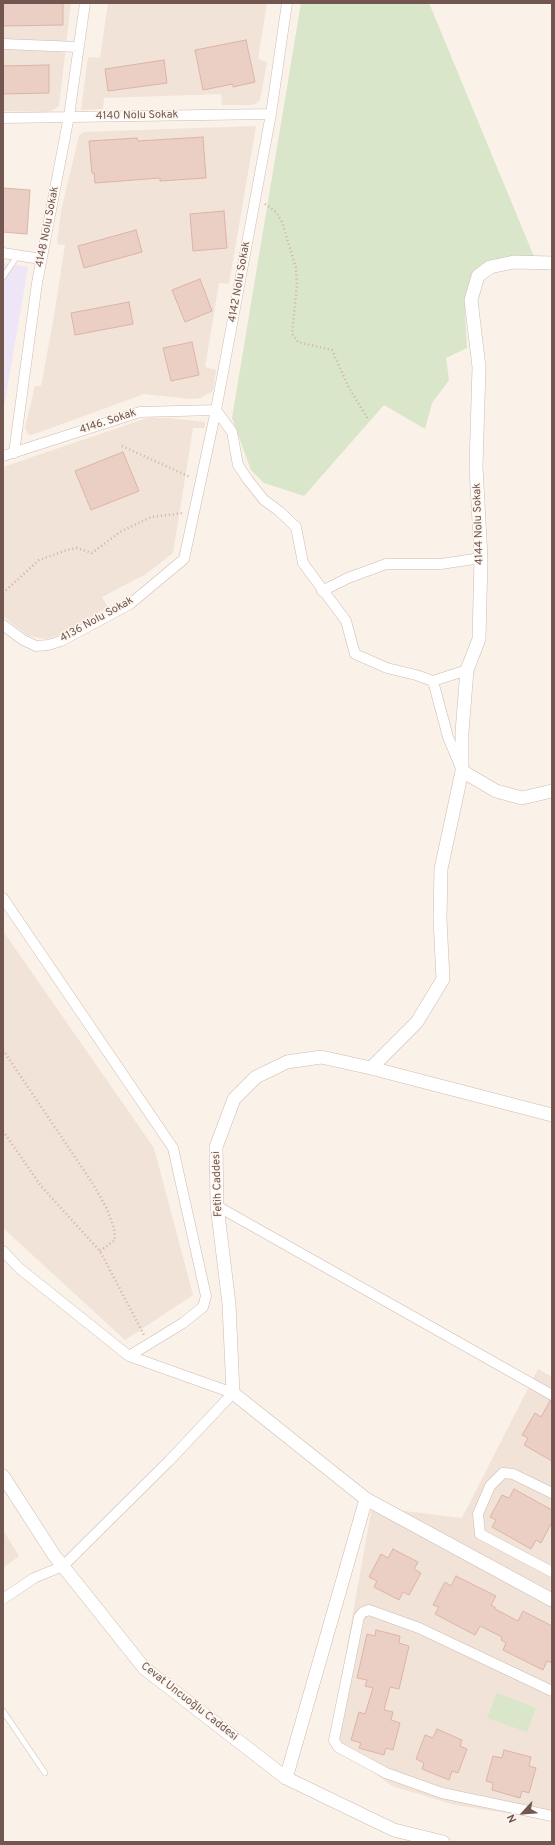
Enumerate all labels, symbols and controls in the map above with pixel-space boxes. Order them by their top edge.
street label: 4140 Nolu Sokak [96,109,178,123]
street label: 4148 Nolu Sokak [34,185,62,269]
street label: 4142 Nolu Sokak [226,240,254,324]
street label: 4146. Sokak [78,407,138,437]
street label: 4144 Nolu Sokak [471,483,487,565]
street label: 4136 Nolu Sokak [58,594,136,646]
street label: Fetih Caddesi [210,1151,226,1217]
street label: Cevat Uncuoğlu Caddesi [138,1660,240,1744]
north arrow [503,1793,543,1833]
text: N [504,1812,520,1825]

